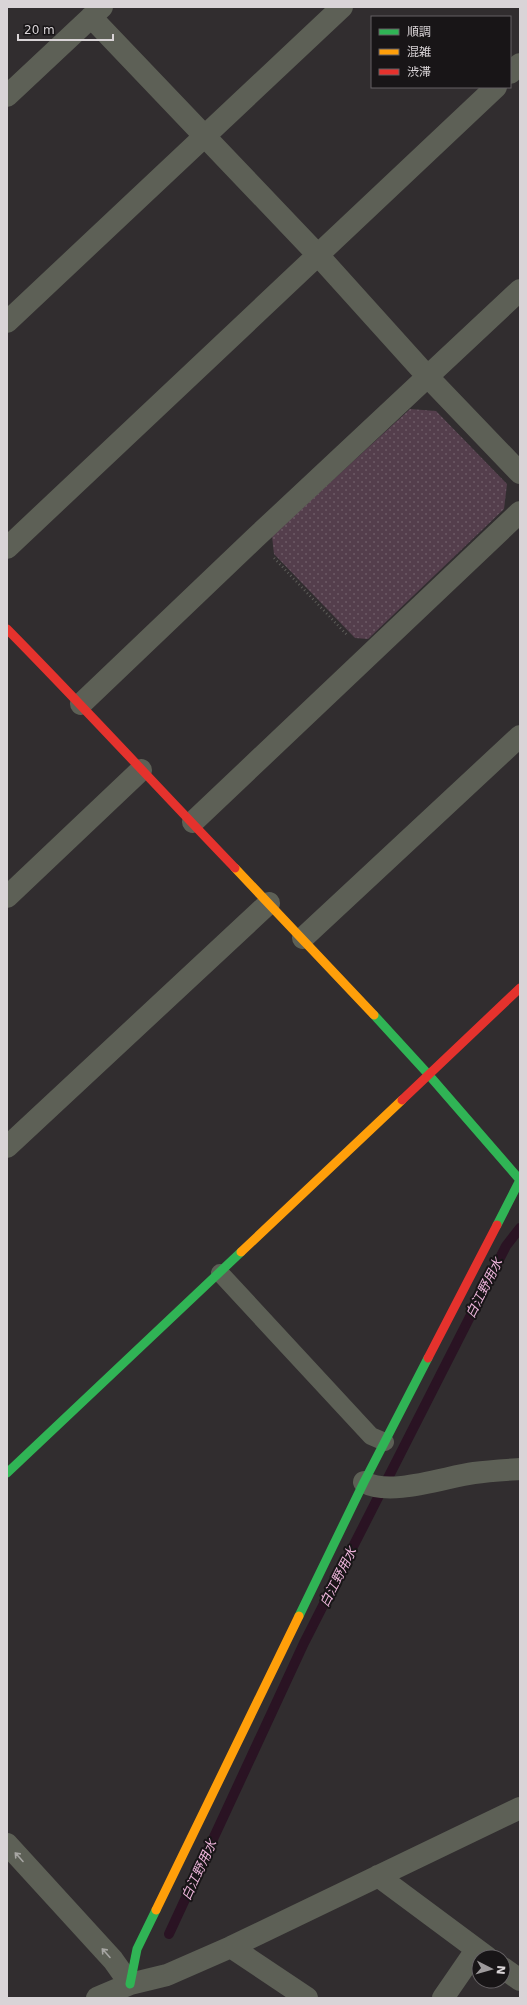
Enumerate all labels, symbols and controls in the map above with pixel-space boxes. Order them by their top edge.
scale bar [18,16,113,42]
legend [371,16,511,88]
text: 20 m [24,23,55,37]
text: 順調 [407,25,431,39]
text: 混雑 [407,45,431,59]
text: 渋滞 [407,65,431,79]
water label: 白江野用水 [463,1254,506,1320]
water label: 白江野用水 [317,1543,360,1609]
water label: 白江野用水 [178,1836,220,1903]
one-way arrow [14,1852,24,1862]
one-way arrow [102,1948,111,1958]
north arrow [471,1949,511,1989]
text: N [494,1965,507,1975]

